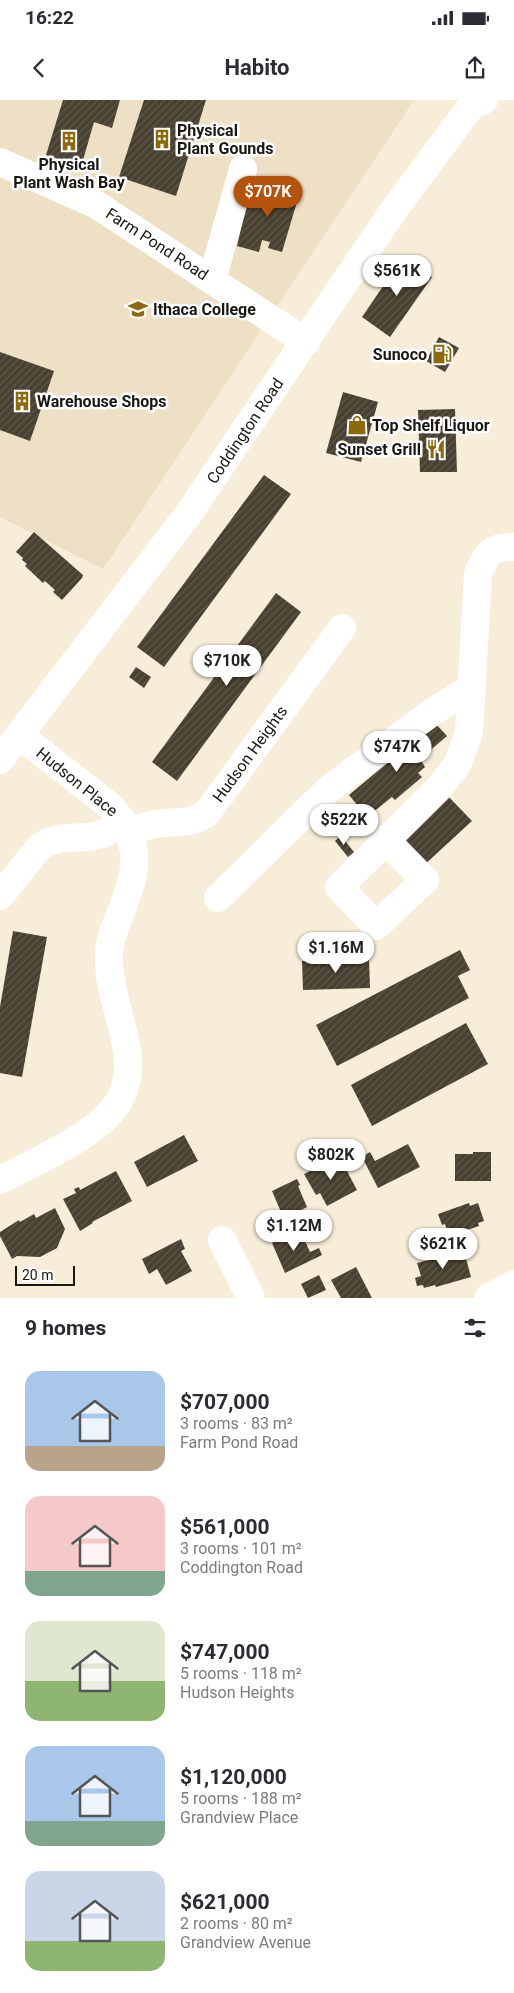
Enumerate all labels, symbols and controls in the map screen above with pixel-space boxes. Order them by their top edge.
text: 16:22 [25,6,74,29]
icon: back [25,54,53,82]
icon: share [461,54,489,82]
text: Habito [224,55,290,80]
place label: Physical Plant Gounds [177,121,274,158]
building icon: Physical Plant Gounds [151,128,173,150]
building icon: Physical Plant Wash Bay [58,130,80,152]
place label: Physical Plant Wash Bay [13,155,126,192]
pin: $707K [233,176,303,218]
text: $707K [245,182,291,201]
street label: Farm Pond Road [102,204,212,284]
pin: $561K [362,254,432,297]
text: $561K [374,261,420,280]
school or university icon: Ithaca College [127,298,149,320]
place label: Ithaca College [153,300,256,319]
fuel station icon: Sunoco [431,343,453,365]
place label: Sunoco [373,345,427,364]
street label: Coddington Road [203,375,287,487]
building icon: Warehouse Shops [11,390,33,412]
place label: Warehouse Shops [37,392,167,411]
shop icon: Top Shelf Liquor [346,414,368,436]
place label: Top Shelf Liquor [372,416,490,435]
restaurant icon: Sunset Grill [425,438,447,460]
place label: Sunset Grill [338,440,421,459]
pin: $710K [192,644,262,687]
text: $710K [204,651,250,670]
street label: Hudson Heights [209,702,291,806]
pin: $747K [362,730,432,773]
text: $747K [374,737,420,756]
street label: Hudson Place [33,743,121,821]
pin: $522K [309,804,379,846]
text: $522K [321,810,367,829]
pin: $1.16M [295,932,377,974]
text: $1.16M [308,938,364,957]
pin: $802K [296,1138,366,1181]
text: $802K [308,1145,354,1164]
pin: $1.12M [253,1210,335,1252]
text: $1.12M [266,1216,322,1235]
pin: $621K [408,1228,478,1270]
text: $621K [420,1234,466,1253]
scale bar [15,1263,75,1286]
text: 20 m [22,1267,54,1283]
icon: filters [461,1314,489,1342]
text: 9 homes [25,1316,106,1340]
text: $707,000 [180,1390,270,1414]
icon: home [65,1391,125,1451]
text: 3 rooms · 83 m² [180,1414,293,1433]
text: Farm Pond Road [180,1433,298,1452]
text: $561,000 [180,1515,270,1539]
icon: home [65,1516,125,1576]
text: 3 rooms · 101 m² [180,1539,302,1558]
text: Coddington Road [180,1558,303,1577]
text: $747,000 [180,1640,270,1664]
icon: home [65,1641,125,1701]
text: 5 rooms · 118 m² [180,1664,302,1683]
text: Hudson Heights [180,1683,295,1702]
text: $1,120,000 [180,1765,287,1789]
icon: home [65,1766,125,1826]
text: 5 rooms · 188 m² [180,1789,302,1808]
text: Grandview Place [180,1808,298,1827]
text: $621,000 [180,1890,270,1914]
icon: home [65,1891,125,1951]
text: 2 rooms · 80 m² [180,1914,293,1933]
text: Grandview Avenue [180,1933,311,1952]

